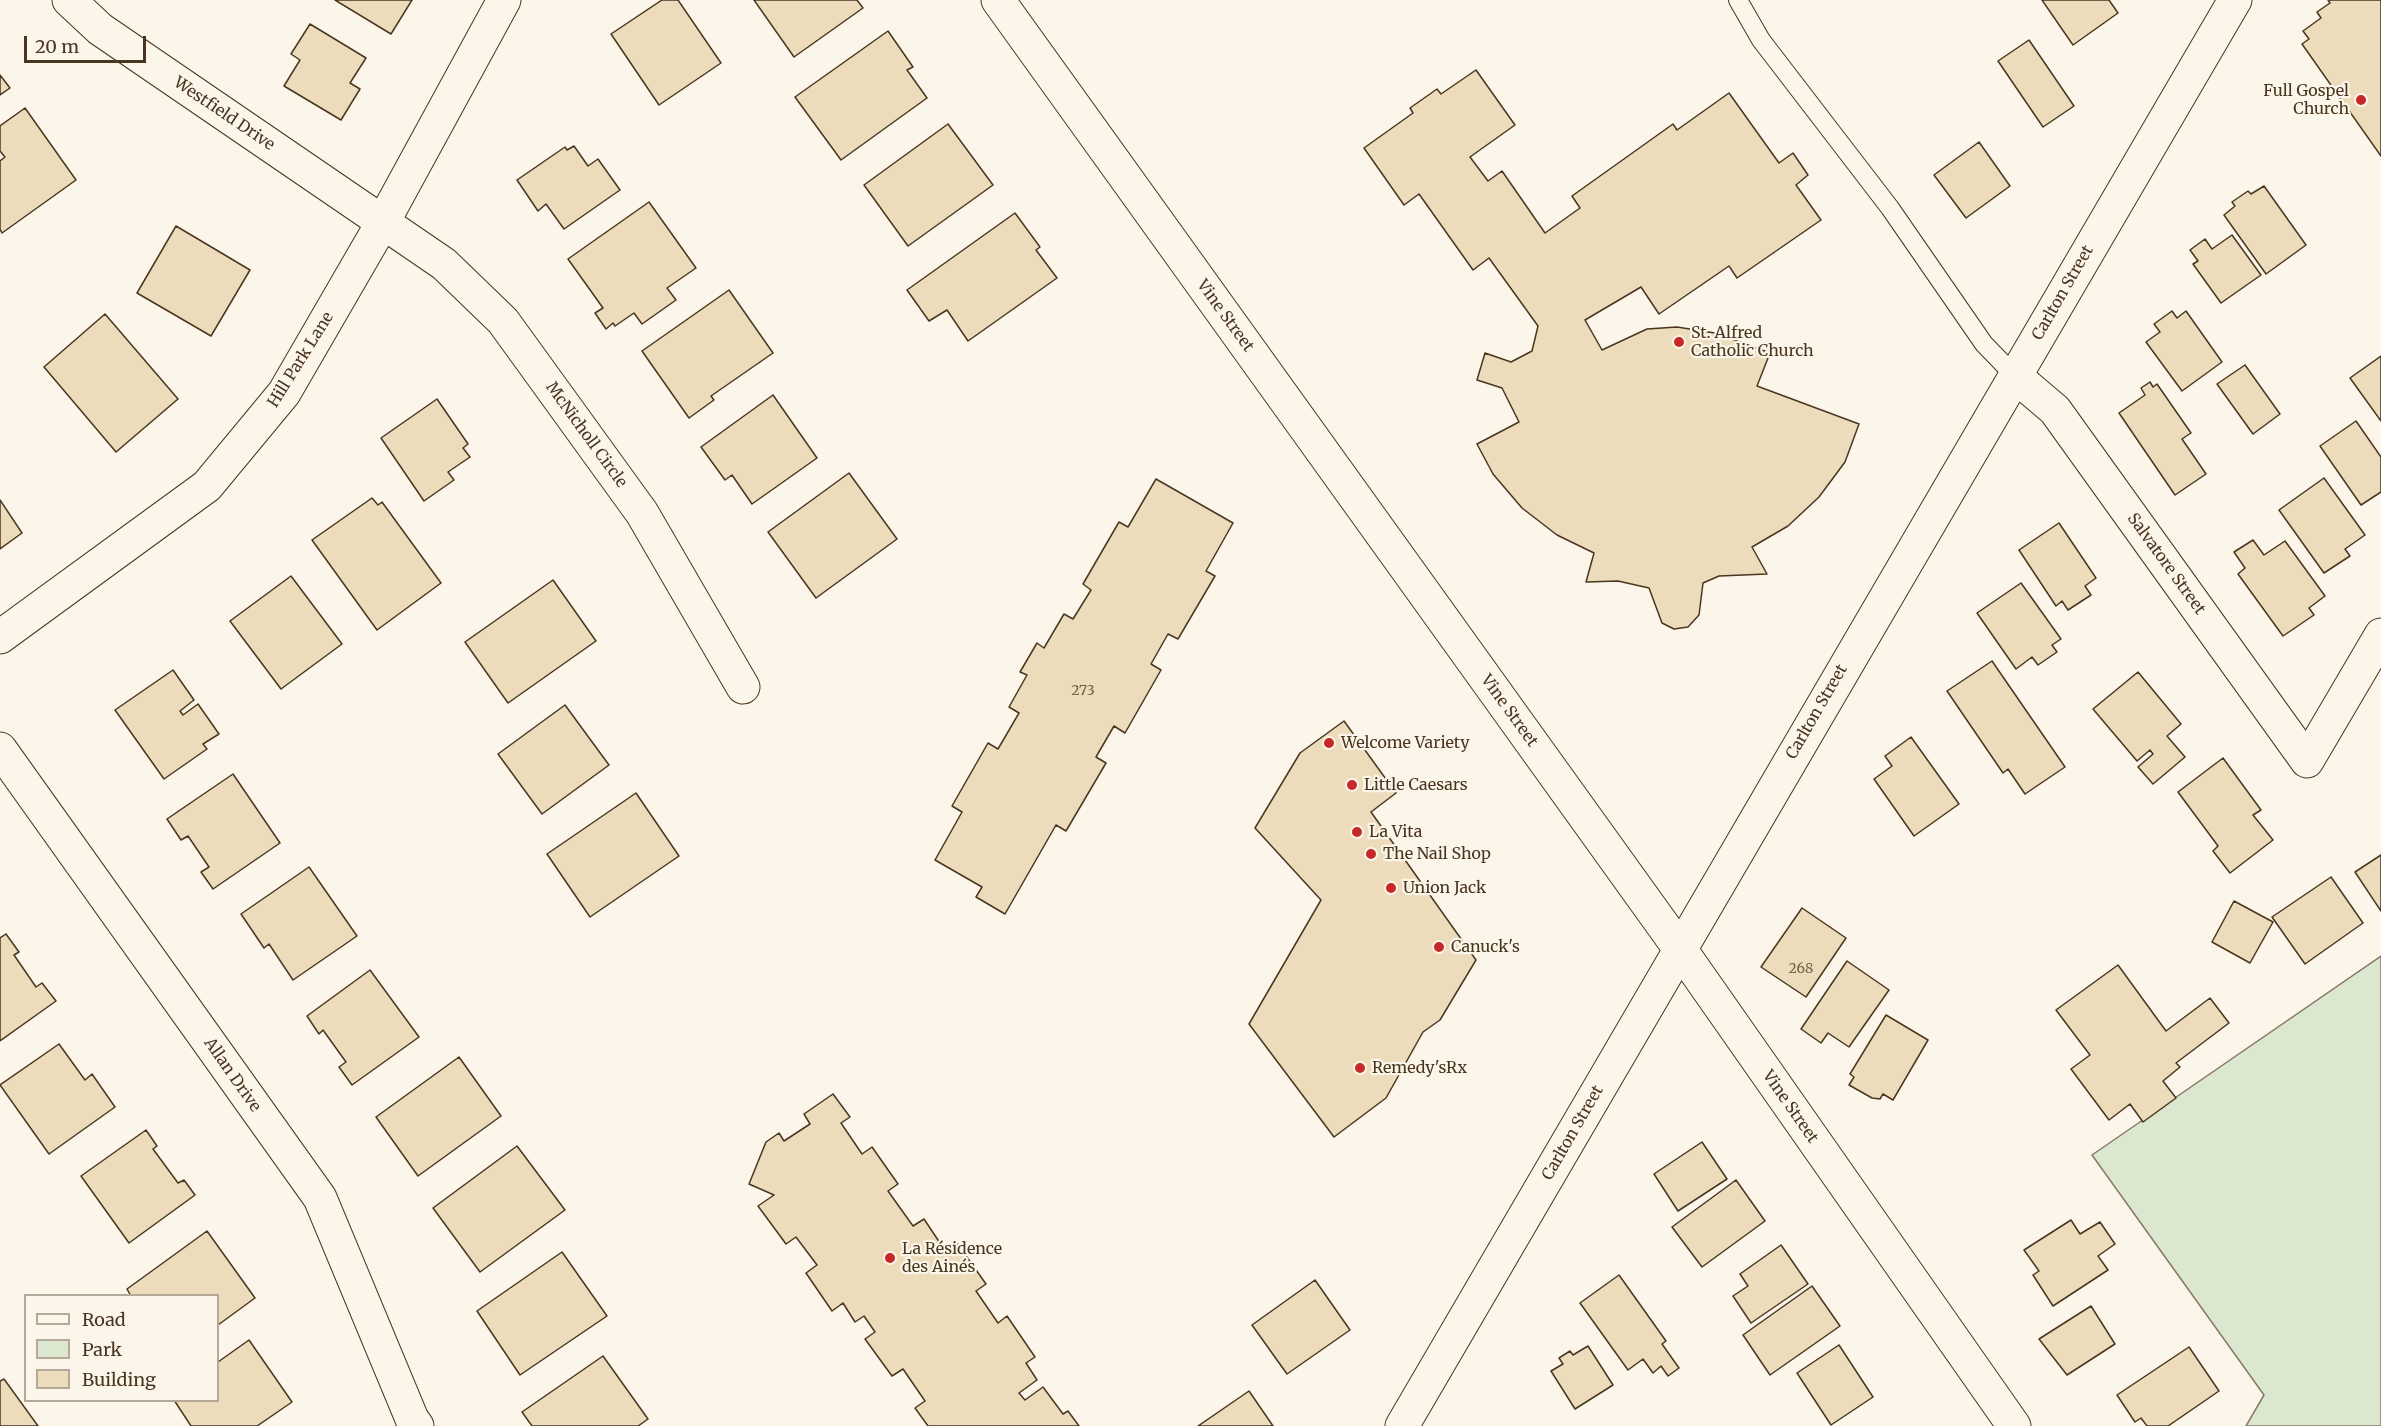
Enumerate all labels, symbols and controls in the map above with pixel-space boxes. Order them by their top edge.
scale bar [27,24,148,62]
text: 20 m [35,35,79,58]
street label: Westfield Drive [170,73,278,155]
place label: Full Gospel Church [2263,81,2349,119]
marker: Full Gospel Church [2354,93,2368,107]
street label: Carlton Street [2028,242,2098,344]
street label: Vine Street [1192,276,1258,356]
street label: Hill Park Lane [264,309,338,411]
place label: St. Alfred Catholic Church [1691,323,1814,361]
marker: St. Alfred Catholic Church [1672,335,1686,349]
street label: McNicholl Circle [541,379,631,491]
street label: Salvatore Street [2123,510,2209,618]
street label: Carlton Street [1782,661,1852,763]
street label: Vine Street [1476,671,1542,751]
house number: 273 [1071,683,1095,699]
place label: Welcome Variety [1341,733,1470,753]
marker: Welcome Variety [1322,736,1336,750]
place label: Little Caesars [1364,775,1468,795]
marker: Little Caesars [1345,778,1359,792]
place label: La Vita [1369,822,1422,842]
marker: La Vita [1350,825,1364,839]
place label: The Nail Shop [1383,844,1491,864]
marker: The Nail Shop [1364,847,1378,861]
place label: Union Jack [1403,878,1486,898]
marker: Union Jack [1384,881,1398,895]
place label: Canuck's [1451,937,1520,957]
marker: Canuck's [1432,940,1446,954]
house number: 268 [1789,961,1813,977]
street label: Allan Drive [199,1034,265,1116]
place label: Remedy'sRx [1372,1058,1467,1078]
marker: Remedy'sRx [1353,1061,1367,1075]
street label: Vine Street [1758,1067,1822,1147]
street label: Carlton Street [1538,1082,1608,1184]
place label: La Résidence des Ainés [902,1239,1002,1277]
marker: La Résidence des Ainés [883,1251,897,1265]
legend [24,1294,219,1402]
text: Road [82,1308,126,1331]
text: Park [82,1338,122,1361]
text: Building [82,1368,156,1391]

